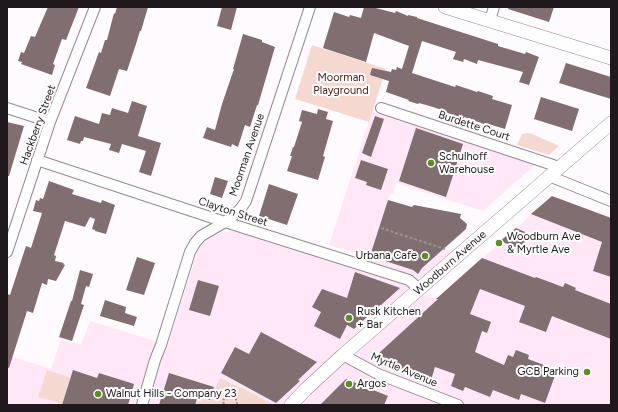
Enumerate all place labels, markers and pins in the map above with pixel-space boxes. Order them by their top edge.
place label: Schulhoff Warehouse [439,150,494,176]
marker: Schulhoff Warehouse [426,158,436,168]
place label: Woodburn Ave & Myrtle Ave [507,230,580,256]
marker: Woodburn Ave & Myrtle Ave [494,238,504,248]
place label: Urbana Cafe [355,249,417,263]
marker: Urbana Cafe [420,251,430,261]
place label: Rusk Kitchen + Bar [357,305,421,331]
marker: Rusk Kitchen + Bar [344,313,354,323]
place label: GCB Parking [517,365,579,379]
marker: GCB Parking [582,367,592,377]
place label: Argos [357,377,386,391]
marker: Argos [344,379,354,389]
place label: Walnut Hills - Company 23 [106,387,237,401]
marker: Walnut Hills - Company 23 [93,389,103,399]

